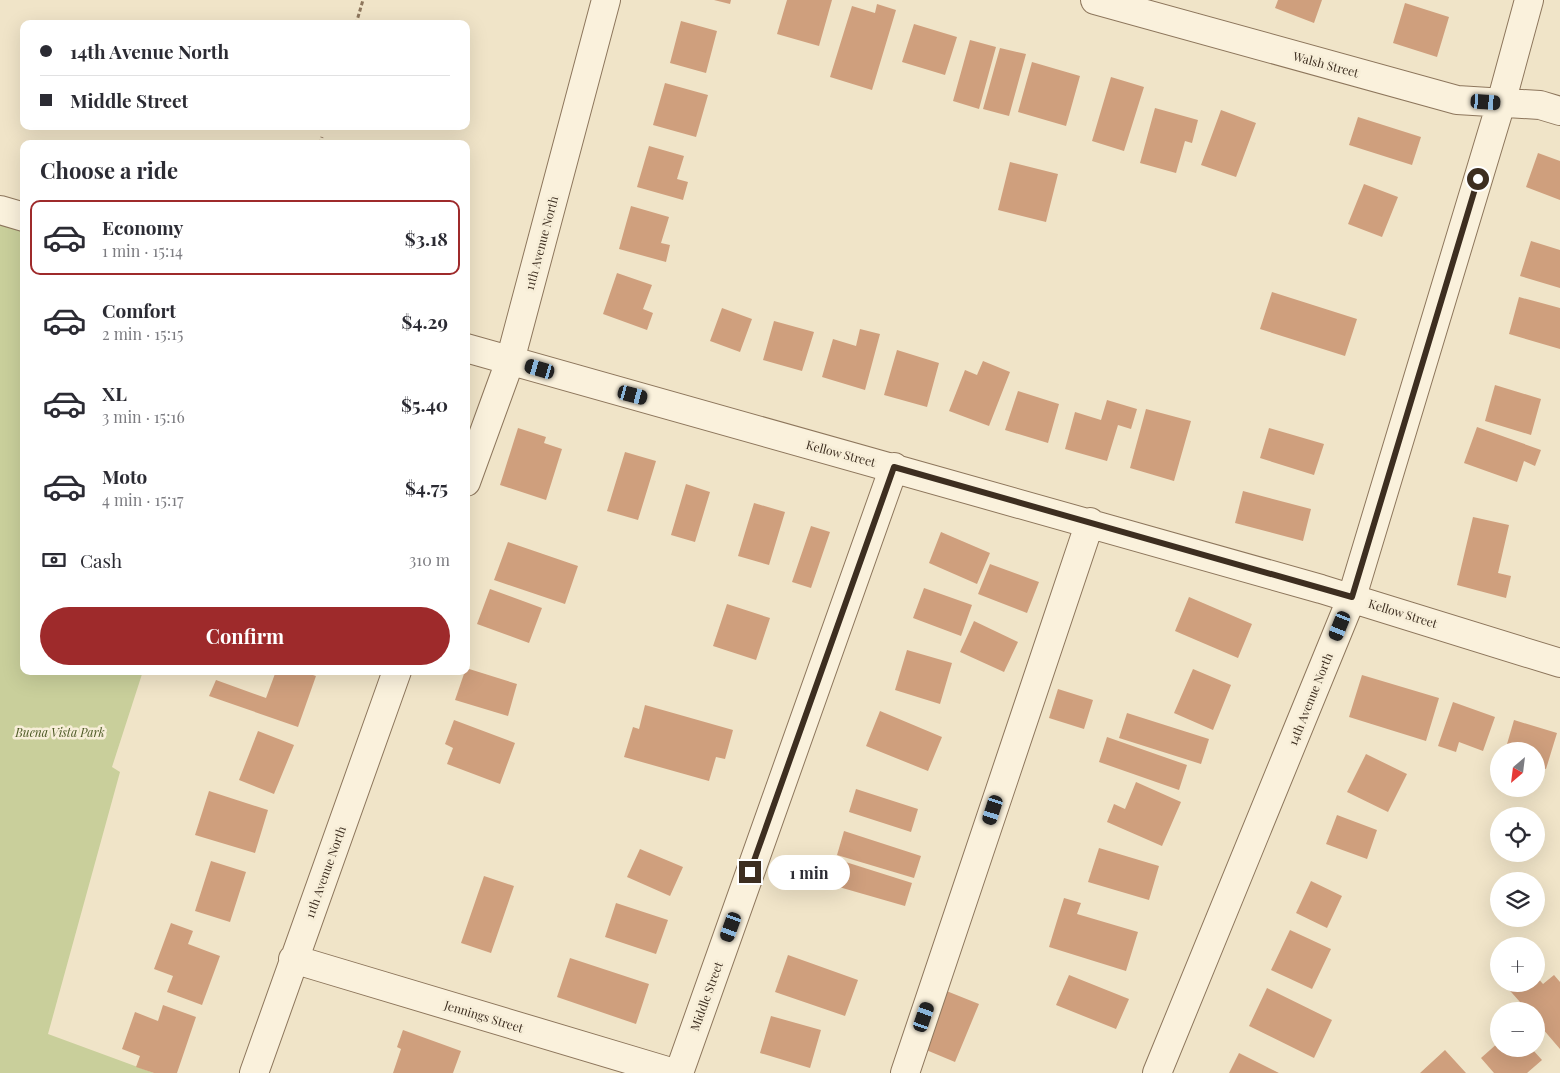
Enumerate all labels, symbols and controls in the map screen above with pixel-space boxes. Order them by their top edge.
text: 14th Avenue North [70,38,229,64]
street label: Walsh Street [1290,47,1361,81]
text: Middle Street [70,87,188,113]
car [1470,93,1501,111]
text: Choose a ride [40,155,178,185]
route start [1467,168,1489,190]
street label: 11th Avenue North [521,194,561,292]
text: Economy [102,214,183,240]
icon: car [42,215,87,260]
text: $3.18 [405,225,448,251]
text: 1 min · 15:14 [102,240,183,261]
text: Comfort [102,297,176,323]
icon: car [42,298,87,343]
text: $4.29 [401,308,448,334]
text: 2 min · 15:15 [102,323,183,344]
car [523,358,556,380]
text: XL [102,380,127,406]
icon: car [42,381,87,426]
car [616,384,649,406]
text: $5.40 [401,391,448,417]
text: 3 min · 15:16 [102,406,185,427]
street label: Kellow Street [804,436,878,470]
text: Moto [102,463,147,489]
icon: car [42,464,87,509]
text: $4.75 [405,474,448,500]
text: 4 min · 15:17 [102,489,184,510]
icon: cash [40,546,68,574]
text: Cash [80,547,122,573]
text: 310 m [409,549,450,570]
street label: Kellow Street [1367,595,1440,631]
button: Confirm [40,607,450,665]
car [1327,609,1352,643]
street label: 14th Avenue North [1284,650,1336,748]
park label: Buena Vista Park [14,724,105,740]
north arrow [1490,742,1545,798]
map controls [1490,742,1545,1057]
car [981,793,1004,827]
button: locate [1490,807,1545,862]
street label: 11th Avenue North [301,824,349,920]
callout: 1 min [768,854,850,890]
route end [739,861,761,883]
text: 1 min [789,862,829,883]
button: layers [1490,872,1545,927]
car [718,910,743,944]
button: + [1490,937,1545,992]
street label: Middle Street [686,958,726,1033]
street label: Jennings Street [442,996,526,1036]
car [912,1000,935,1034]
button: − [1490,1002,1545,1057]

